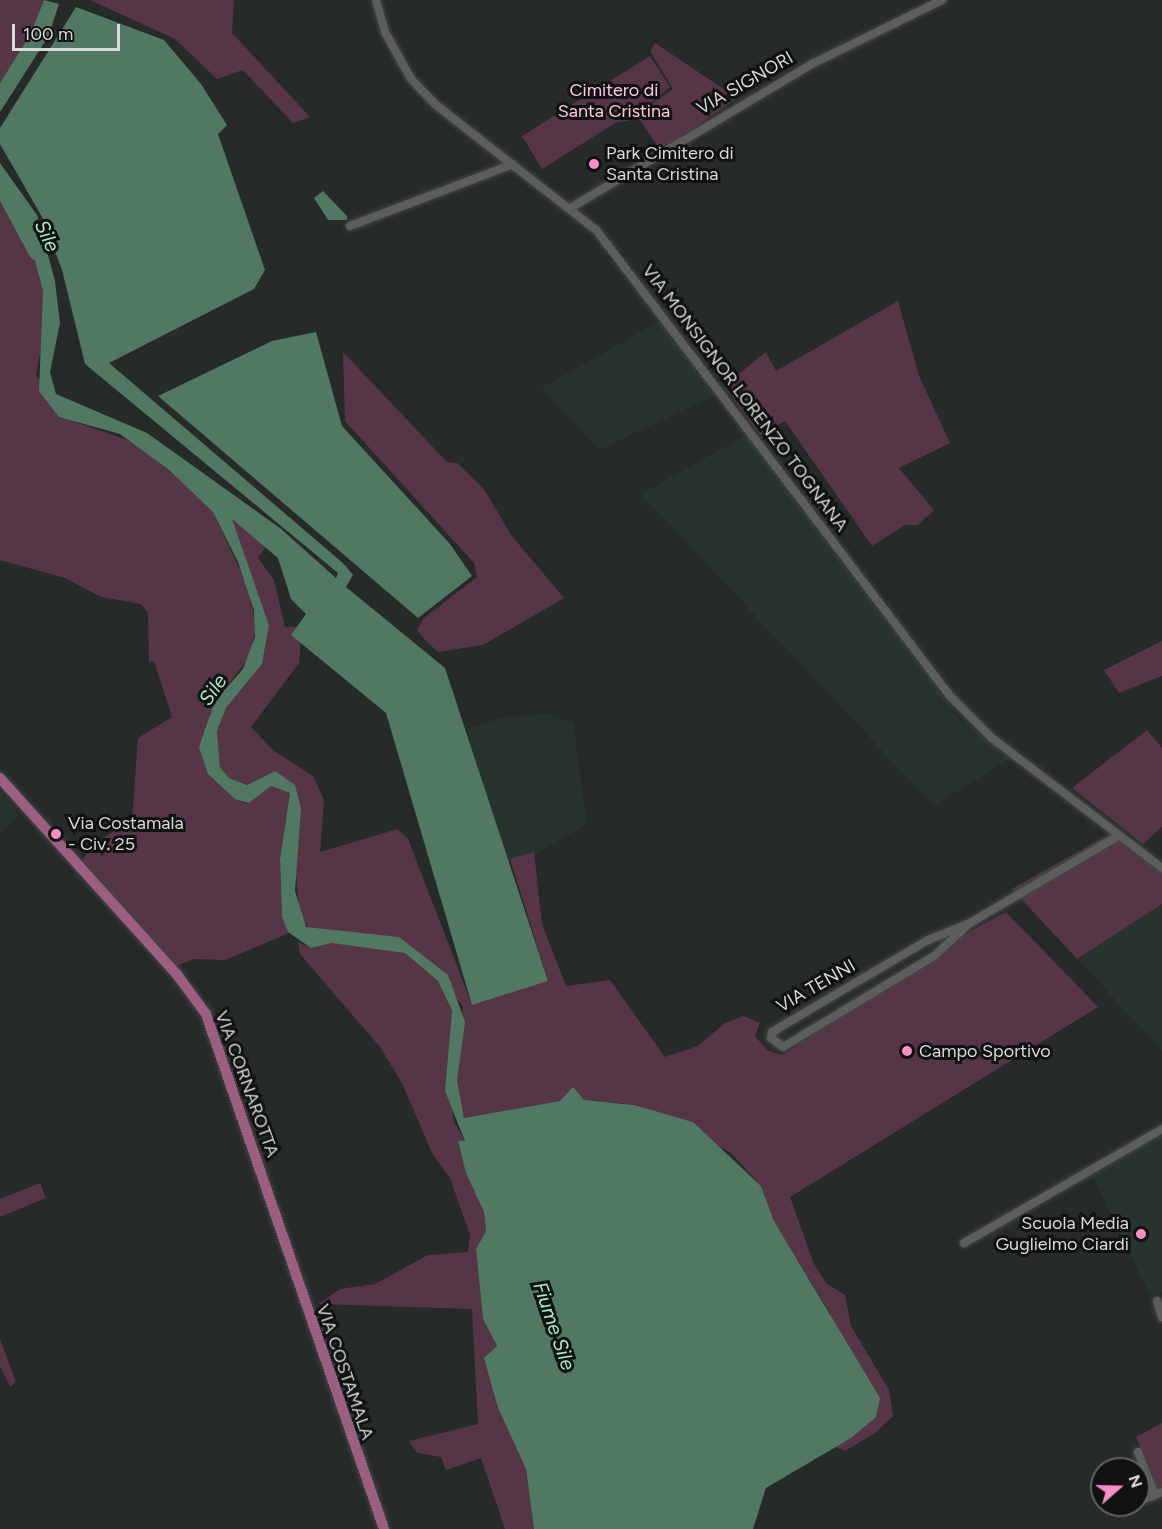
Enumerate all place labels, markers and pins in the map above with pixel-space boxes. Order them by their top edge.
place label: Park Cimitero di Santa Cristina [606,143,734,186]
marker: Park Cimitero di Santa Cristina [587,157,601,171]
place label: Via Costamala - Civ. 25 [68,813,184,856]
marker: Via Costamala - Civ. 25 [49,827,63,841]
place label: Campo Sportivo [919,1040,1051,1062]
marker: Campo Sportivo [900,1044,914,1058]
place label: Scuola Media Guglielmo Ciardi [995,1213,1129,1256]
marker: Scuola Media Guglielmo Ciardi [1134,1227,1148,1241]

